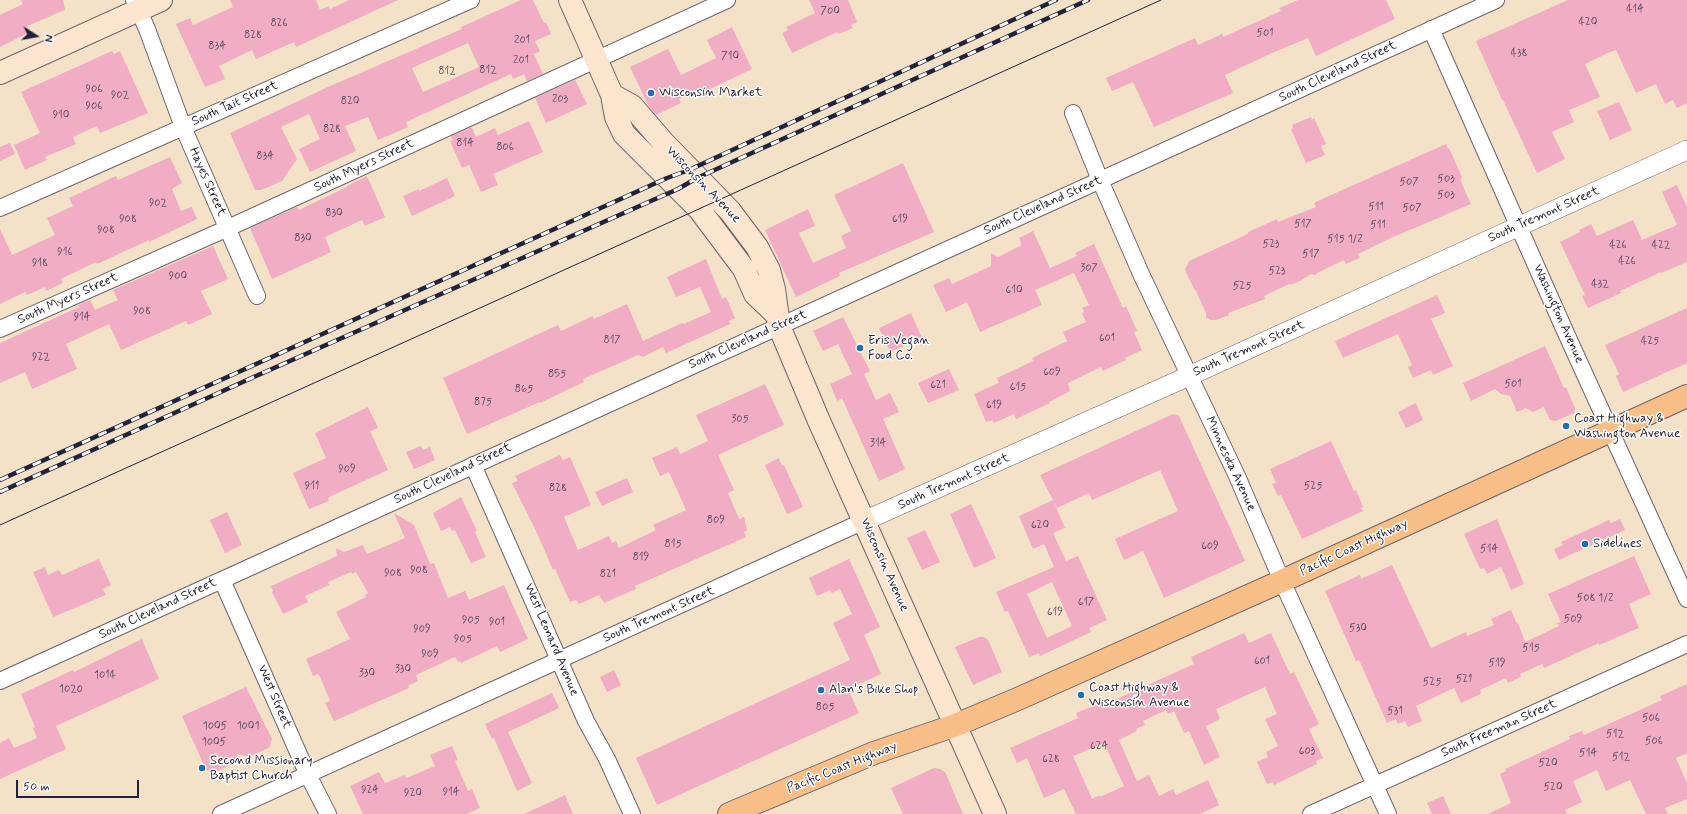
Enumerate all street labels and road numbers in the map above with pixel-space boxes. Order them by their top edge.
street label: South Cleveland Street [1277,38,1399,106]
street label: South Tait Street [189,78,281,130]
street label: South Myers Street [312,136,416,196]
street label: Wisconsin Avenue [662,143,744,227]
street label: Hayes Street [185,145,229,219]
street label: South Cleveland Street [982,173,1104,239]
street label: South Tremont Street [1486,183,1602,247]
street label: Washington Avenue [1529,262,1587,366]
street label: South Myers Street [15,270,121,328]
street label: South Cleveland Street [687,307,809,373]
street label: South Tremont Street [1191,317,1307,381]
street label: Minnesota Avenue [1201,414,1259,514]
street label: South Cleveland Street [392,440,514,508]
street label: South Tremont Street [896,450,1012,514]
street label: Wisconsin Avenue [856,516,912,614]
street label: Pacific Coast Highway [1298,516,1410,580]
street label: South Cleveland Street [97,575,219,643]
street label: West Leonard Avenue [520,581,582,699]
street label: South Tremont Street [601,583,717,647]
street label: West Street [254,663,294,731]
street label: South Freeman Street [1439,697,1559,761]
street label: Pacific Coast Highway [785,739,899,797]

